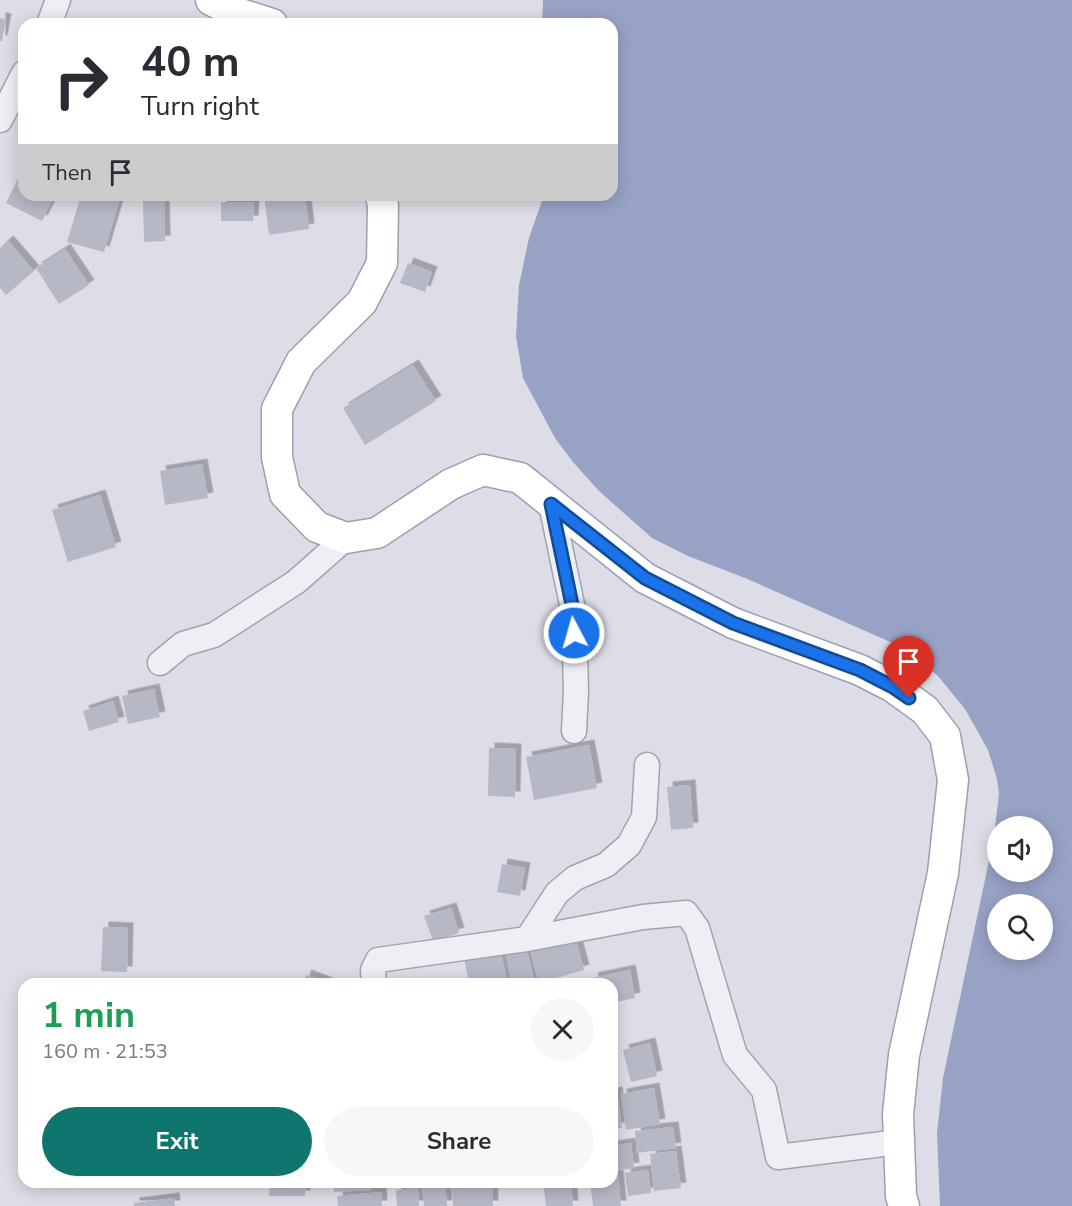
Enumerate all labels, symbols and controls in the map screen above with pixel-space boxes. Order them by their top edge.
text: 40 m [141,34,240,91]
icon: right [42,42,120,120]
text: Turn right [141,88,259,125]
icon: arrive [104,156,137,189]
text: Then [42,158,92,188]
position arrow [542,601,606,665]
pin [883,636,934,698]
icon: arrive [892,645,925,678]
map controls [987,816,1053,960]
button: sound [987,816,1053,882]
button: search [987,894,1053,960]
text: 1 min [42,991,135,1040]
button: close [531,998,594,1061]
text: 160 m · 21:53 [42,1038,168,1065]
button: Exit [42,1107,312,1176]
button: Share [324,1107,594,1176]

